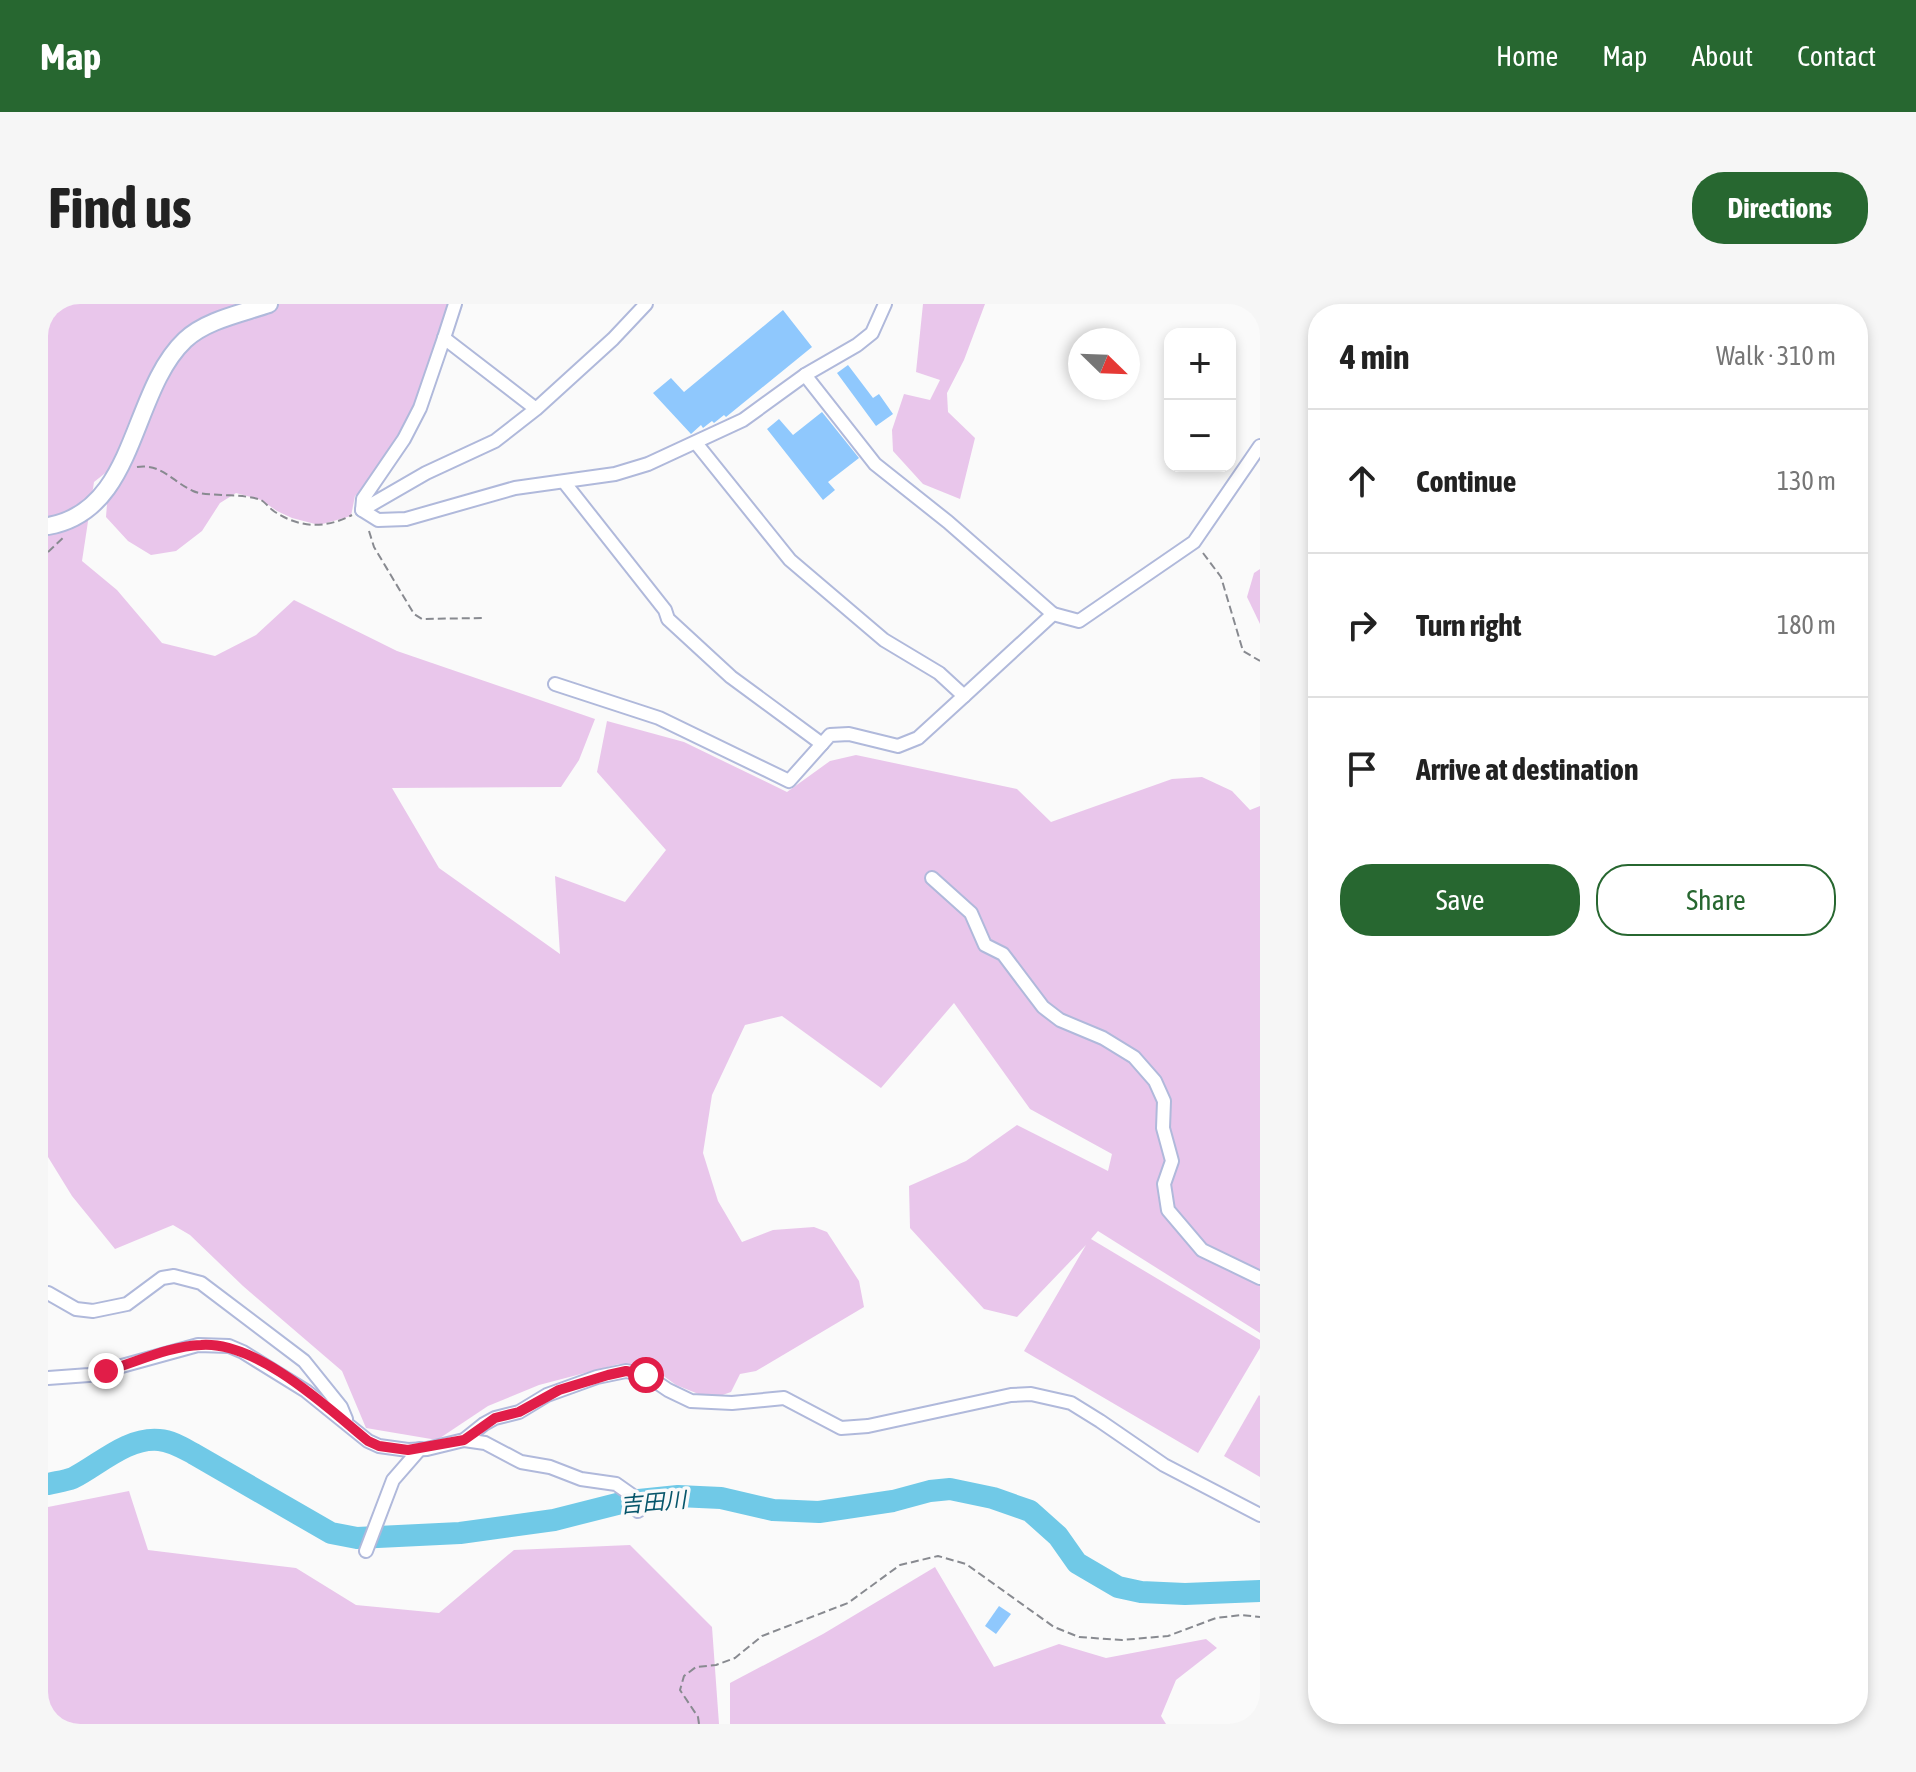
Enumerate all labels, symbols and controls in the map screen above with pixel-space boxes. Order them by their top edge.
text: Map [40,35,101,78]
text: Home [1496,40,1558,72]
text: Map [1602,40,1647,72]
text: About [1691,40,1753,72]
text: Contact [1797,40,1876,72]
button: Directions [1692,172,1868,244]
text: Find us [48,176,192,240]
north arrow [1068,328,1140,400]
map controls [1164,328,1236,472]
button: + [1164,328,1236,400]
text: 4 min [1340,337,1409,376]
text: Walk · 310 m [1716,341,1836,371]
button: − [1164,400,1236,472]
icon: ahead [1340,459,1384,503]
text: Continue [1416,464,1516,498]
text: 130 m [1777,466,1836,496]
icon: right [1340,603,1384,647]
text: Turn right [1416,608,1522,642]
text: 180 m [1777,610,1836,640]
icon: arrive [1340,747,1384,791]
text: Arrive at destination [1416,752,1638,786]
button: Save [1340,864,1580,936]
button: Share [1596,864,1836,936]
route end [88,1353,124,1389]
route start [628,1357,664,1393]
water label: 吉田川 [619,1486,689,1518]

